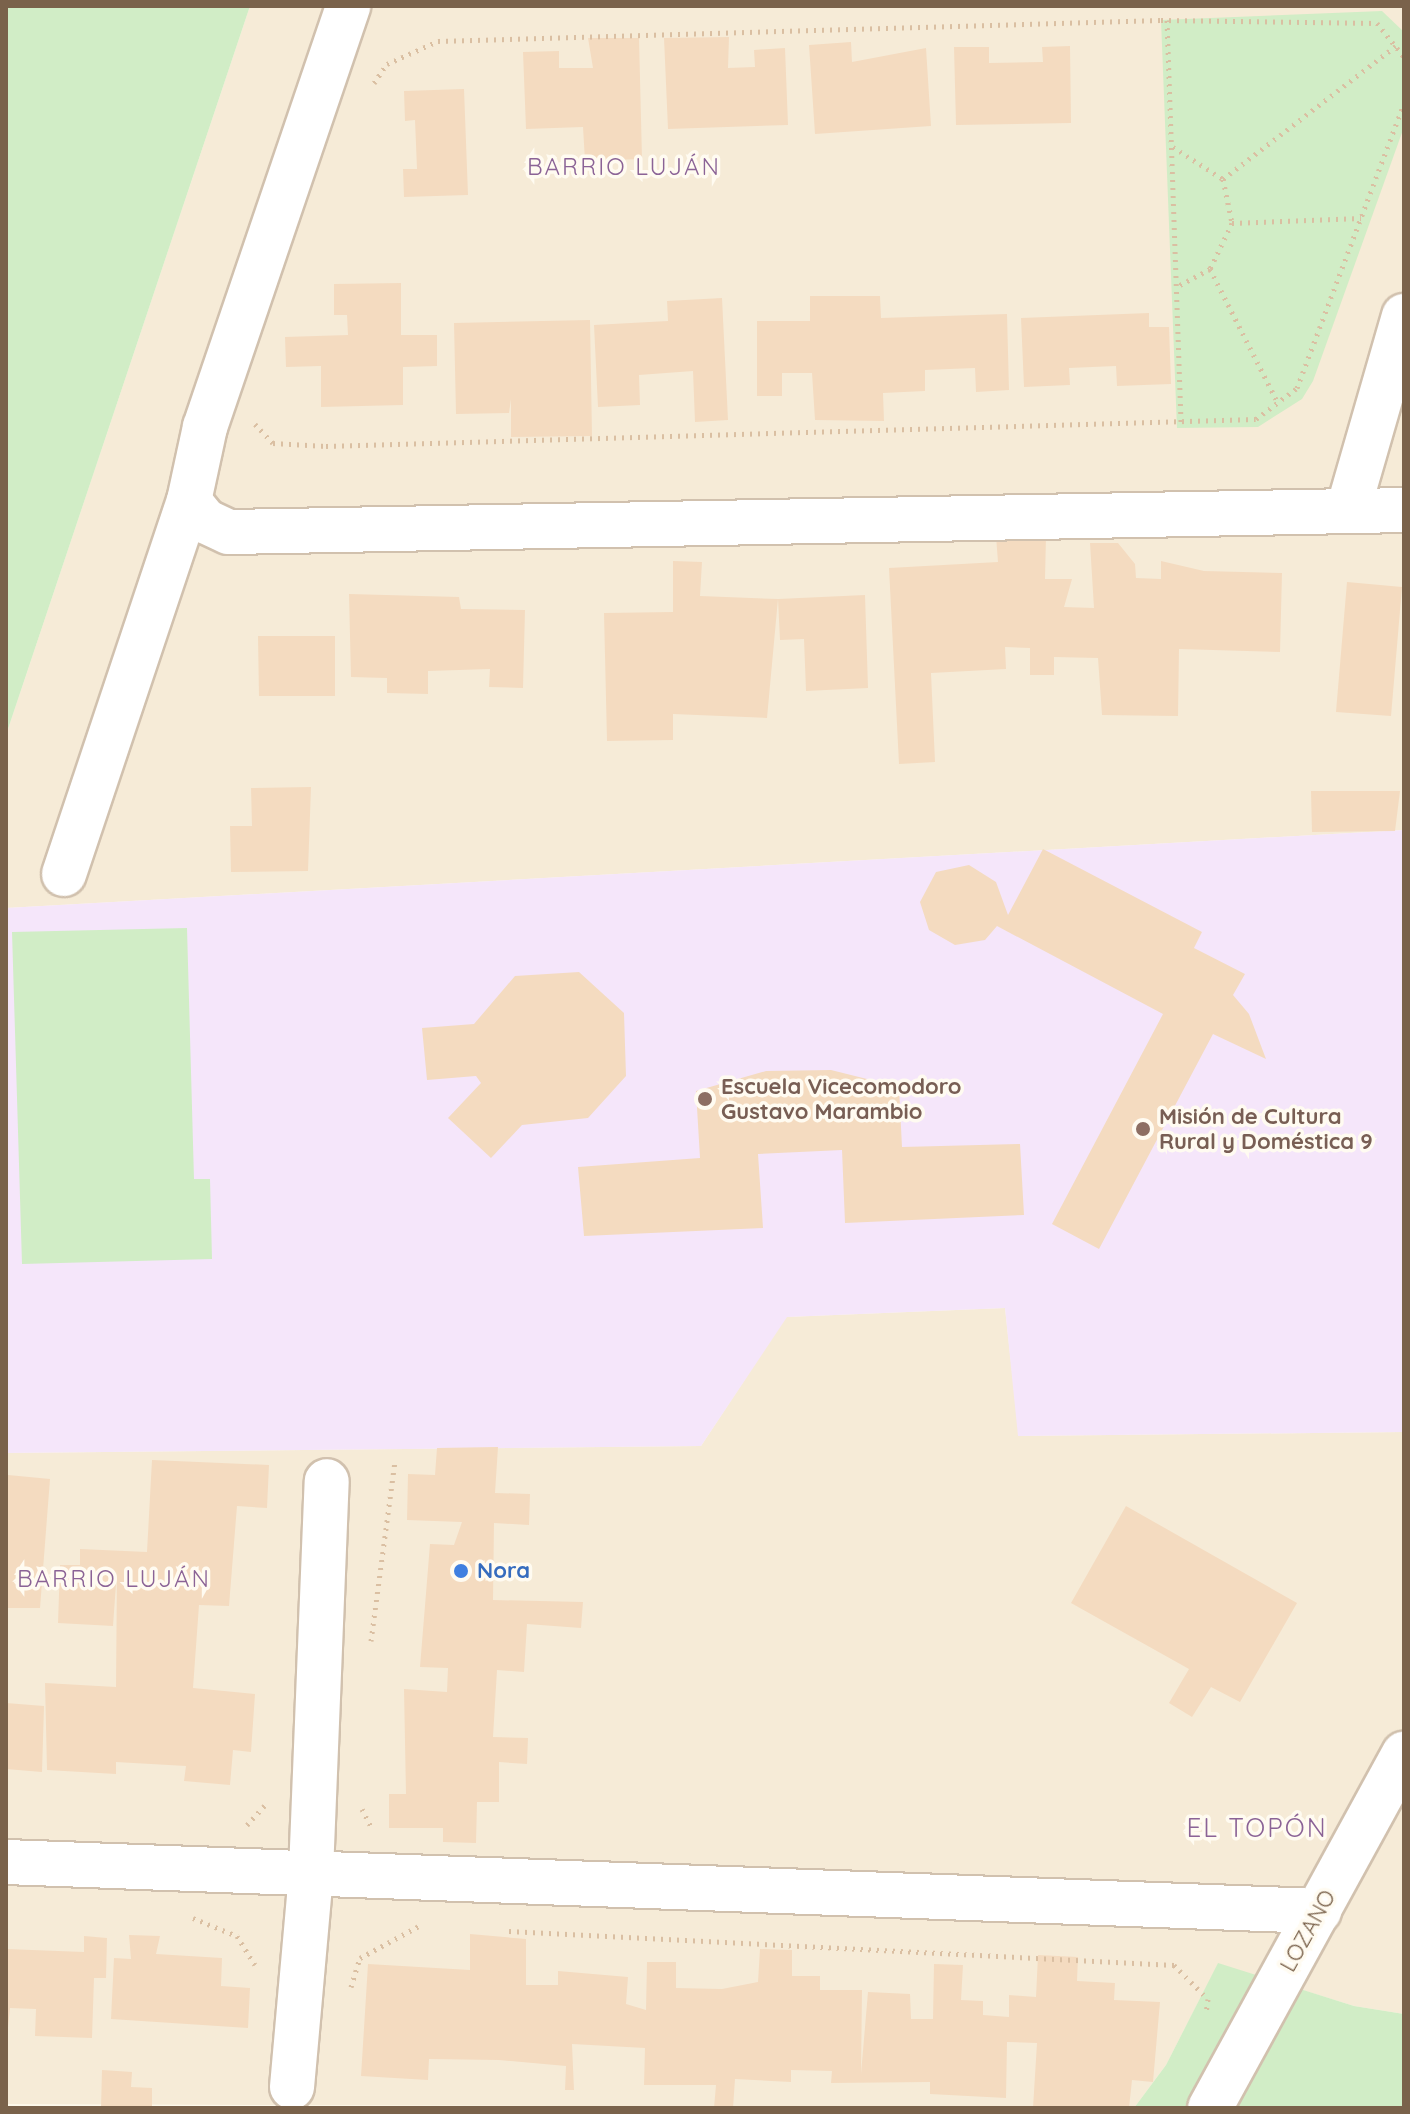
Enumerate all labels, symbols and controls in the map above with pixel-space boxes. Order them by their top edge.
district label: BARRIO LUJÁN [527,153,721,181]
place label: Escuela Vicecomodoro Gustavo Marambio [721,1073,961,1124]
marker: Escuela Vicecomodoro Gustavo Marambio [696,1090,714,1108]
place label: Misión de Cultura Rural y Doméstica 9 [1159,1103,1373,1154]
marker: Misión de Cultura Rural y Doméstica 9 [1134,1120,1152,1138]
place label: Nora [477,1558,530,1584]
marker: Nora [452,1562,470,1580]
district label: BARRIO LUJÁN [17,1565,211,1593]
district label: EL TOPÓN [1186,1812,1328,1844]
street label: LOZANO [1275,1886,1341,1976]

